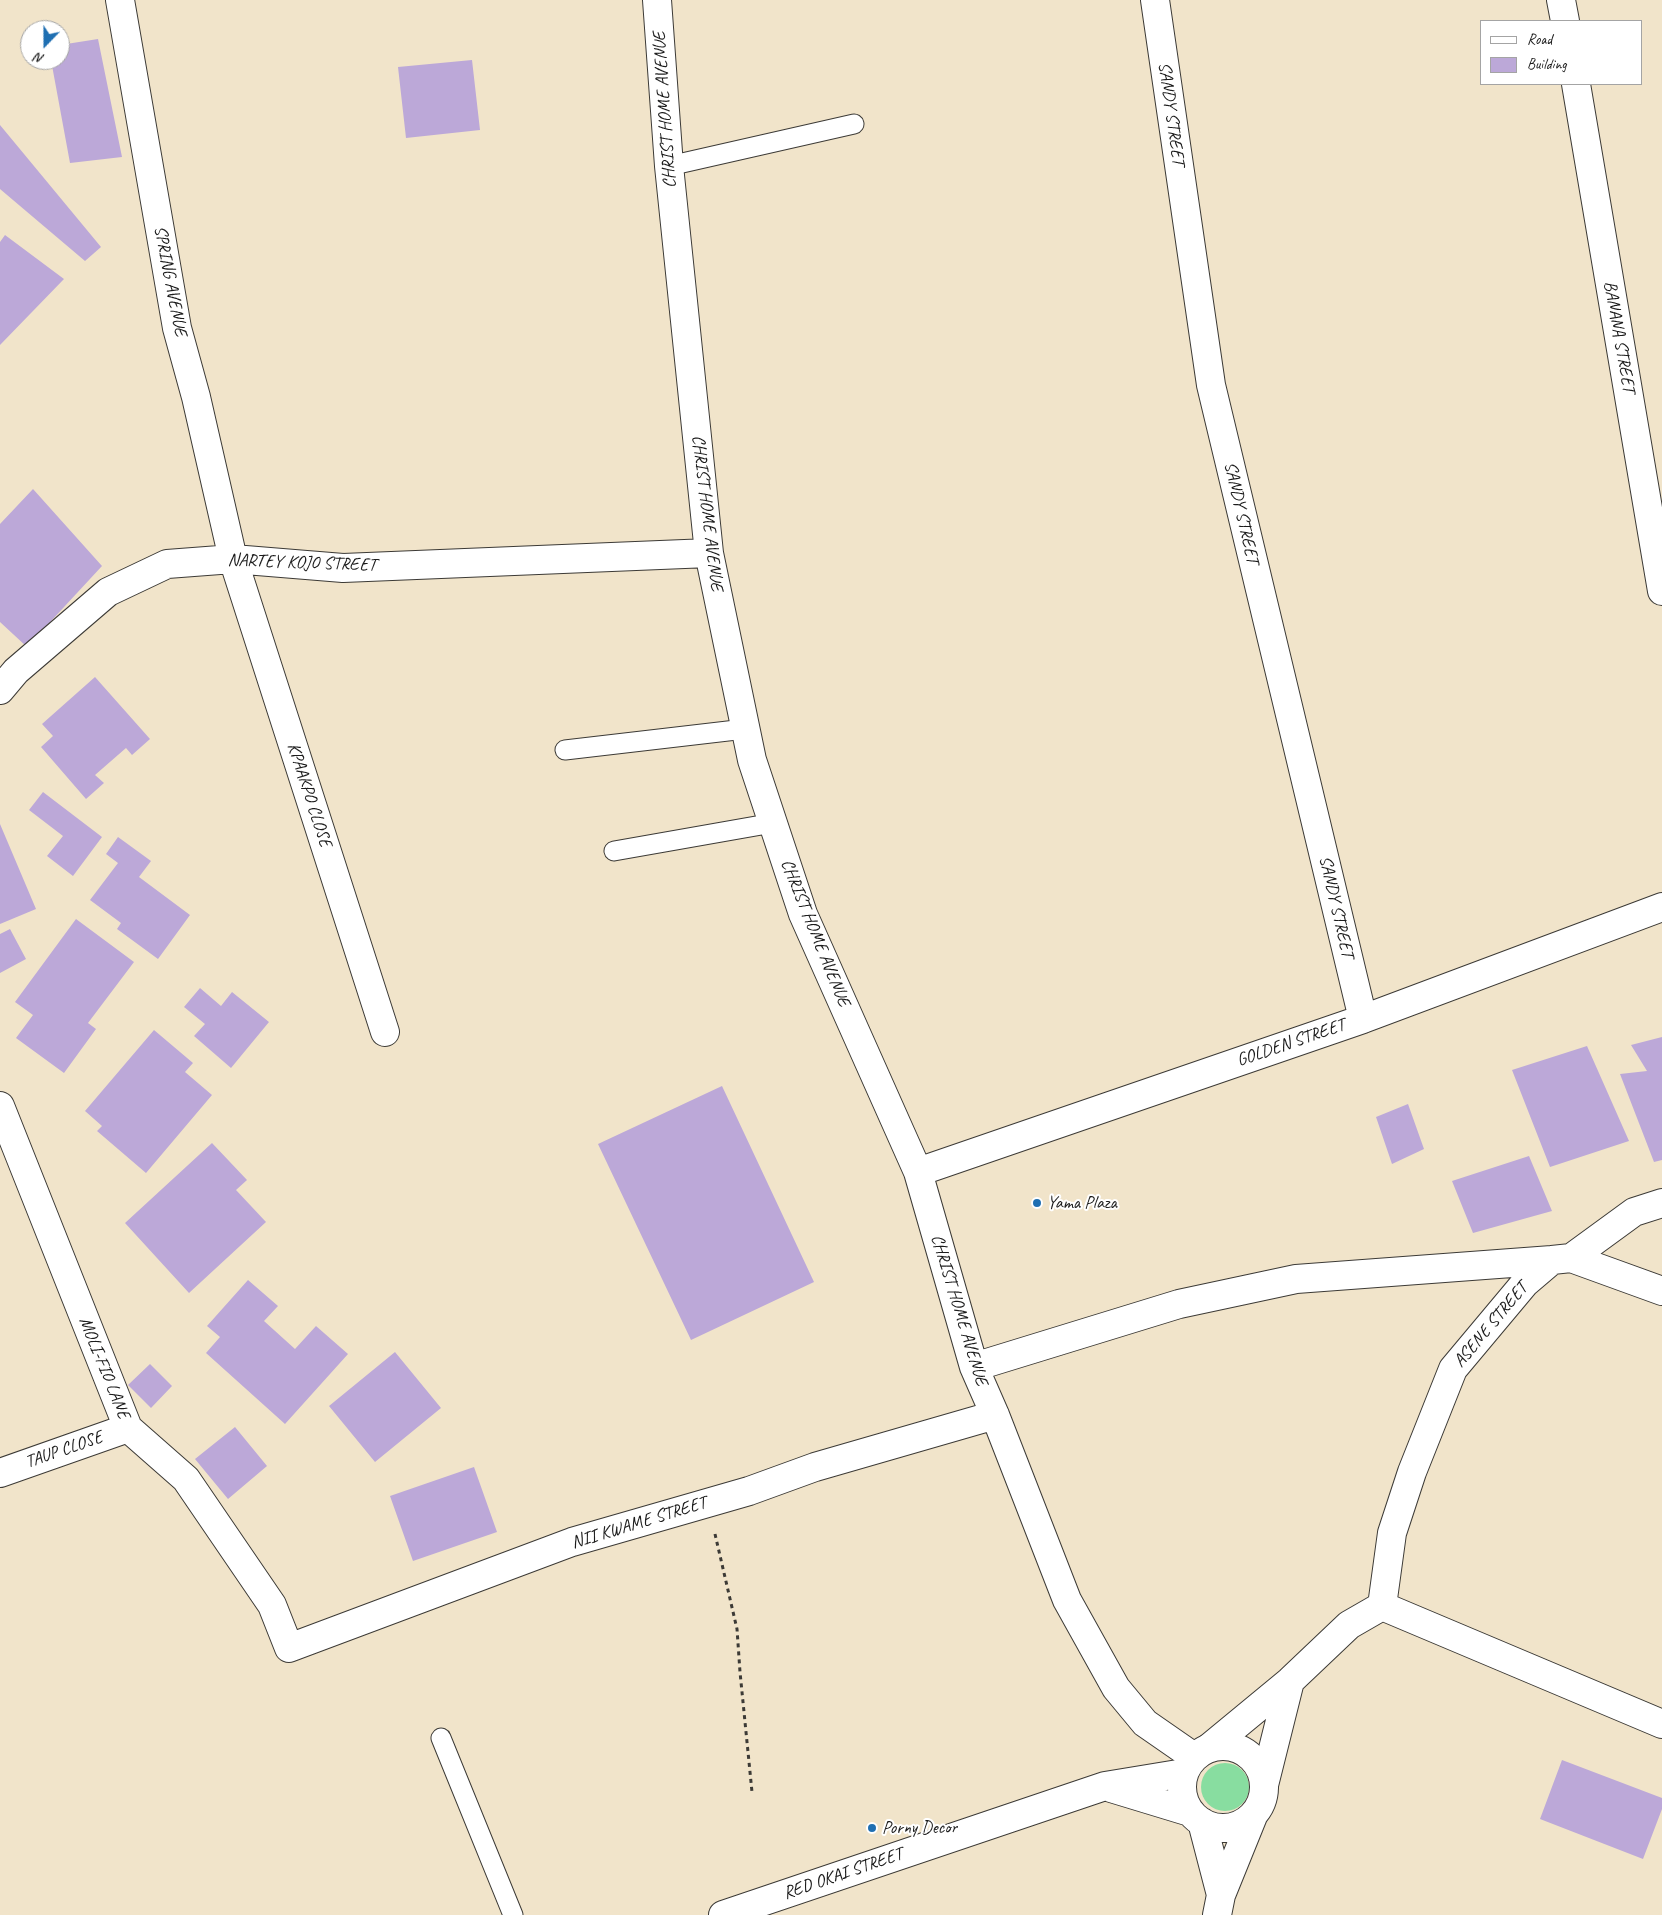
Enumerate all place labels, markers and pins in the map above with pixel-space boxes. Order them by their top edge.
place label: Yama Plaza [1047,1192,1117,1214]
marker: Yama Plaza [1031,1197,1043,1209]
place label: Porny Decor [882,1817,957,1839]
marker: Porny Decor [866,1822,878,1834]

